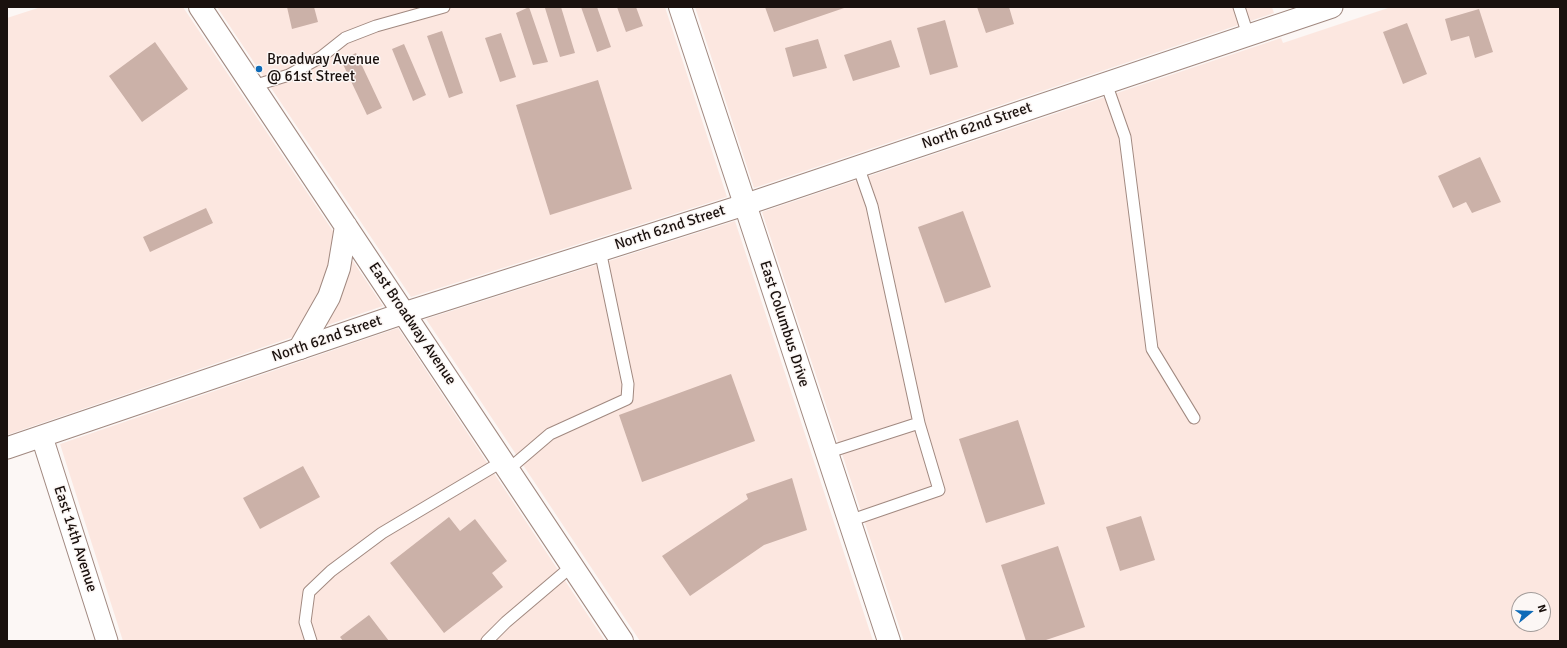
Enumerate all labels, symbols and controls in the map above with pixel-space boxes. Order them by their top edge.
place label: Broadway Avenue @ 61st Street [267,51,380,86]
marker: Broadway Avenue @ 61st Street [254,64,264,74]
street label: North 62nd Street [920,99,1034,153]
street label: North 62nd Street [612,202,728,254]
street label: East Broadway Avenue [364,259,460,389]
street label: East Columbus Drive [755,259,813,389]
street label: North 62nd Street [270,312,384,366]
street label: East 14th Avenue [49,483,101,595]
north arrow [1511,592,1551,632]
text: N [1535,603,1549,614]

